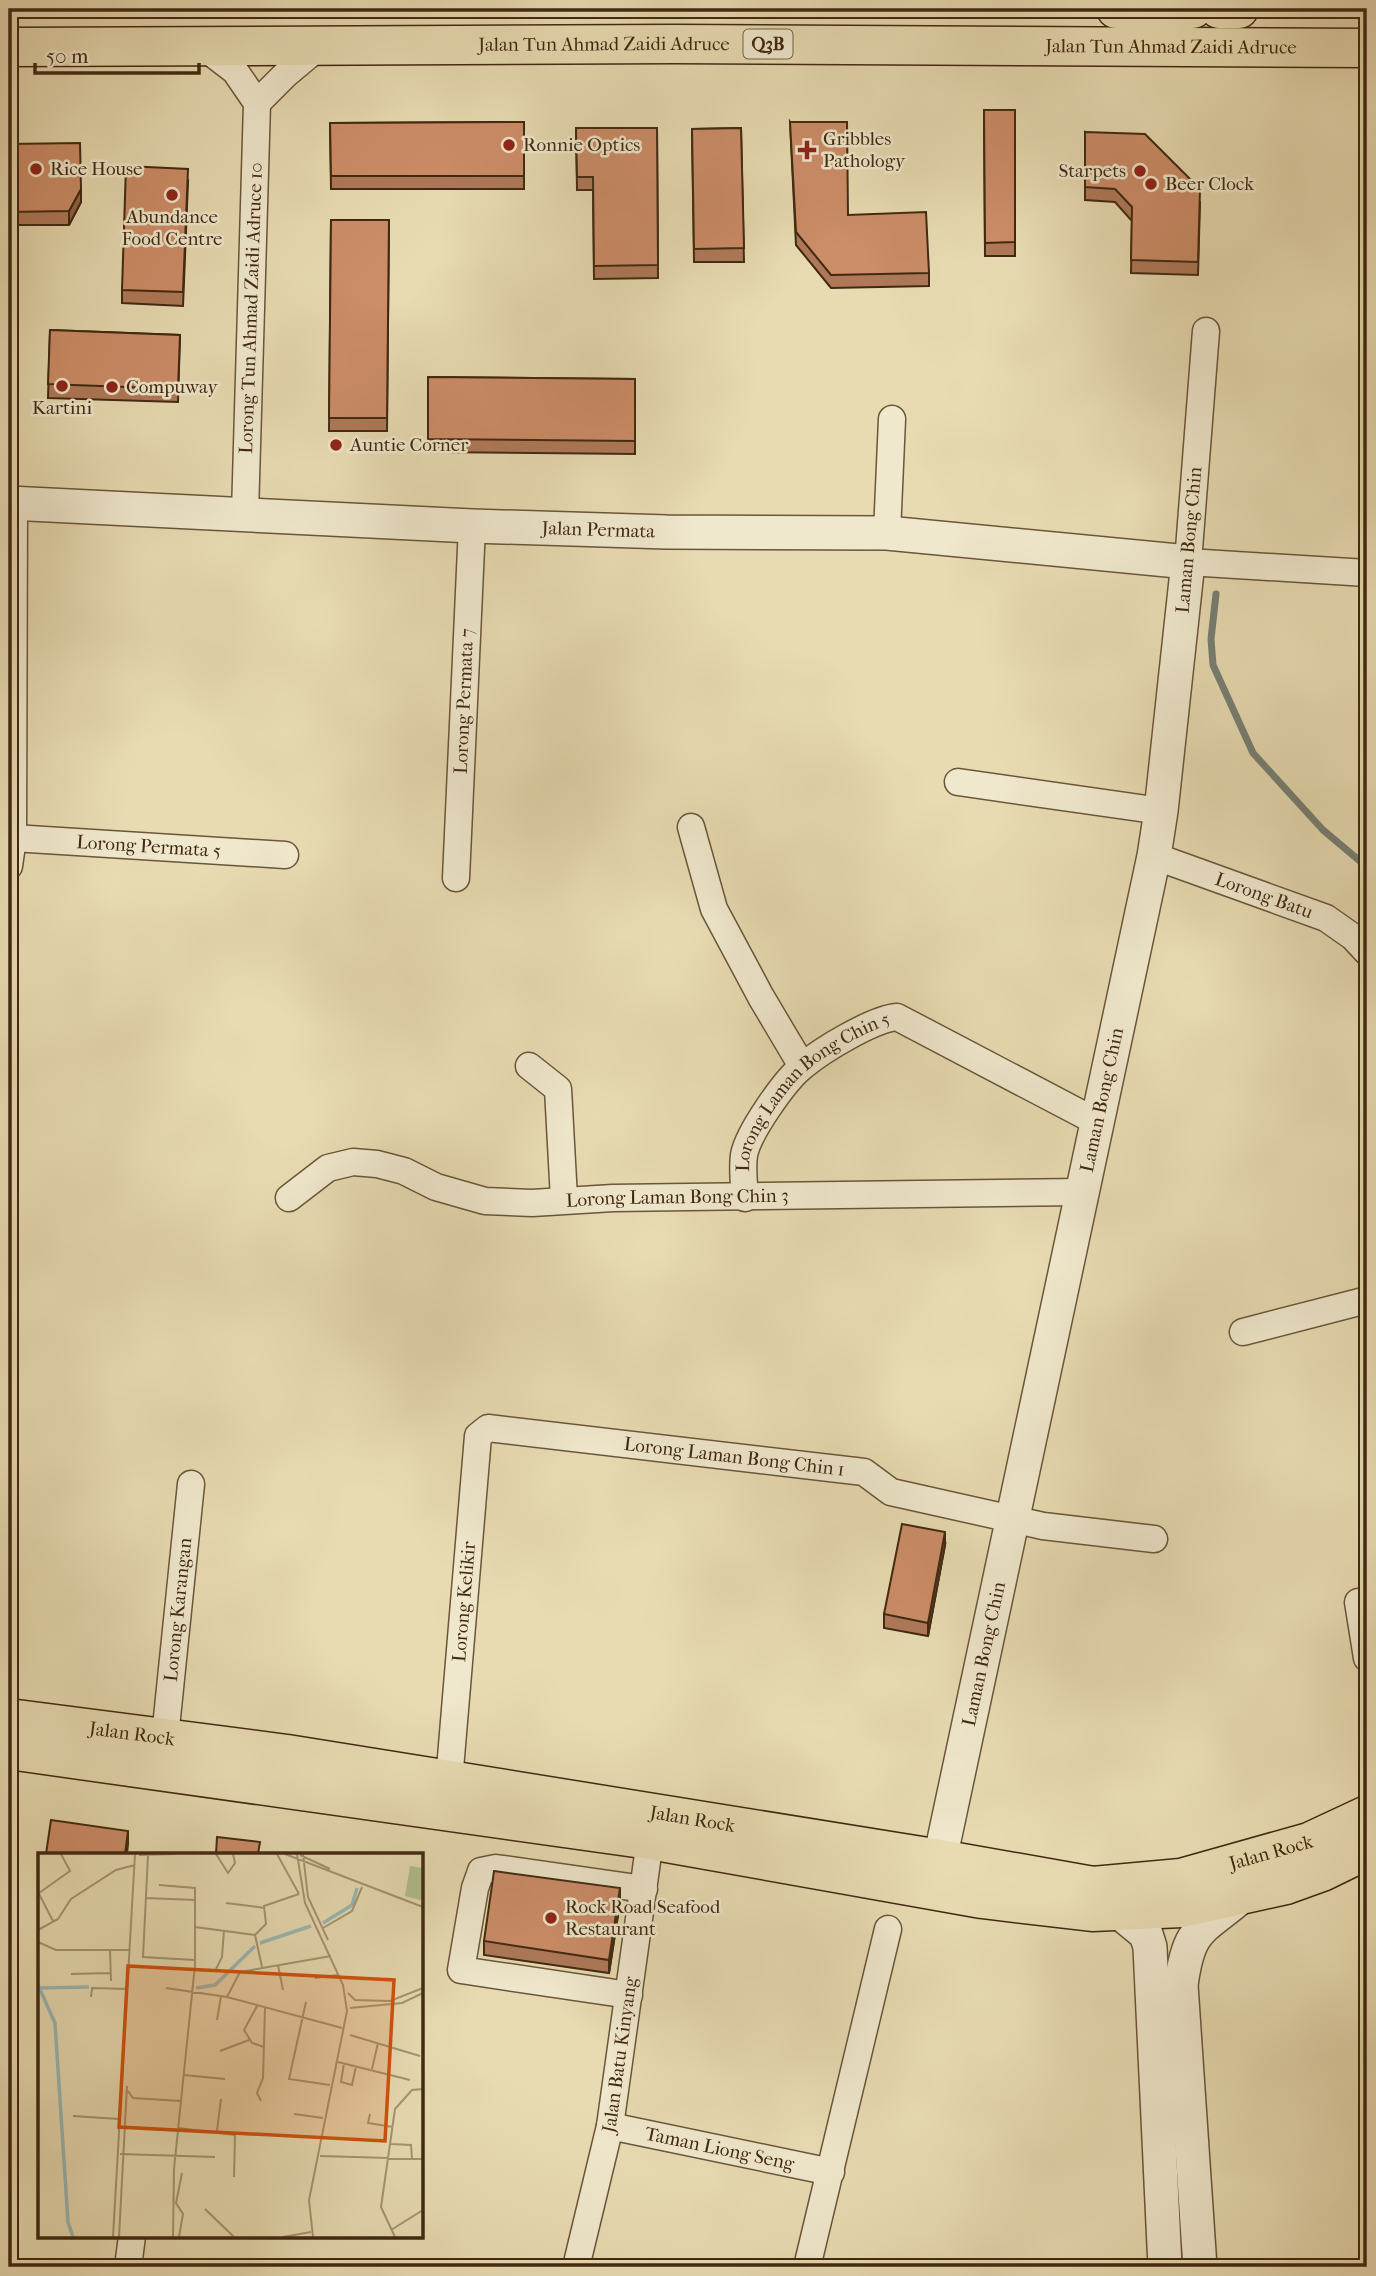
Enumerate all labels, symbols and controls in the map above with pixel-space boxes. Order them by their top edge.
road number: Q3B [744,29,792,58]
scale bar [35,32,200,76]
street label: Jalan Tun Ahmad Zaidi Adruce [476,33,730,56]
street label: Jalan Tun Ahmad Zaidi Adruce [1043,35,1297,59]
text: 50 m [46,44,89,68]
place label: Gribbles Pathology [823,128,906,172]
place label: Ronnie Optics [523,134,640,156]
marker: Ronnie Optics [501,137,517,153]
marker: Gribbles Pathology [797,140,817,160]
place label: Rice House [50,158,143,180]
place label: Starpets [1059,160,1126,182]
marker: Rice House [28,161,44,177]
street label: Lorong Tun Ahmad Zaidi Adruce 10 [235,162,267,454]
marker: Starpets [1132,163,1148,179]
place label: Beer Clock [1165,173,1254,195]
marker: Beer Clock [1143,176,1159,192]
marker: Abundance Food Centre [164,187,180,203]
place label: Abundance Food Centre [121,206,223,250]
place label: Compuway [126,376,218,398]
marker: Kartini [54,378,70,394]
marker: Compuway [104,379,120,395]
place label: Kartini [32,397,92,419]
place label: Auntie Corner [349,434,469,456]
marker: Auntie Corner [328,437,344,453]
street label: Laman Bong Chin [1172,466,1206,614]
street label: Jalan Permata [539,517,656,543]
street label: Lorong Permata 7 [450,628,478,775]
street label: Lorong Permata 5 [76,831,222,862]
street label: Lorong Batu [1212,868,1316,923]
street label: Lorong Laman Bong Chin 5 [732,1008,892,1172]
street label: Laman Bong Chin [1076,1026,1128,1174]
street label: Lorong Laman Bong Chin 3 [565,1185,789,1212]
street label: Lorong Laman Bong Chin 1 [623,1433,846,1481]
street label: Lorong Karangan [160,1537,196,1683]
street label: Lorong Kelikir [448,1540,480,1663]
street label: Laman Bong Chin [958,1580,1010,1728]
street label: Jalan Rock [86,1717,176,1750]
street label: Jalan Rock [646,1801,737,1837]
street label: Jalan Rock [1225,1830,1316,1875]
inset map [38,1853,424,2238]
place label: Rock Road Seafood Restaurant [565,1896,721,1940]
marker: Rock Road Seafood Restaurant [543,1910,559,1926]
street label: Jalan Batu Kinyang [597,1975,642,2137]
street label: Taman Liong Seng [643,2123,797,2175]

